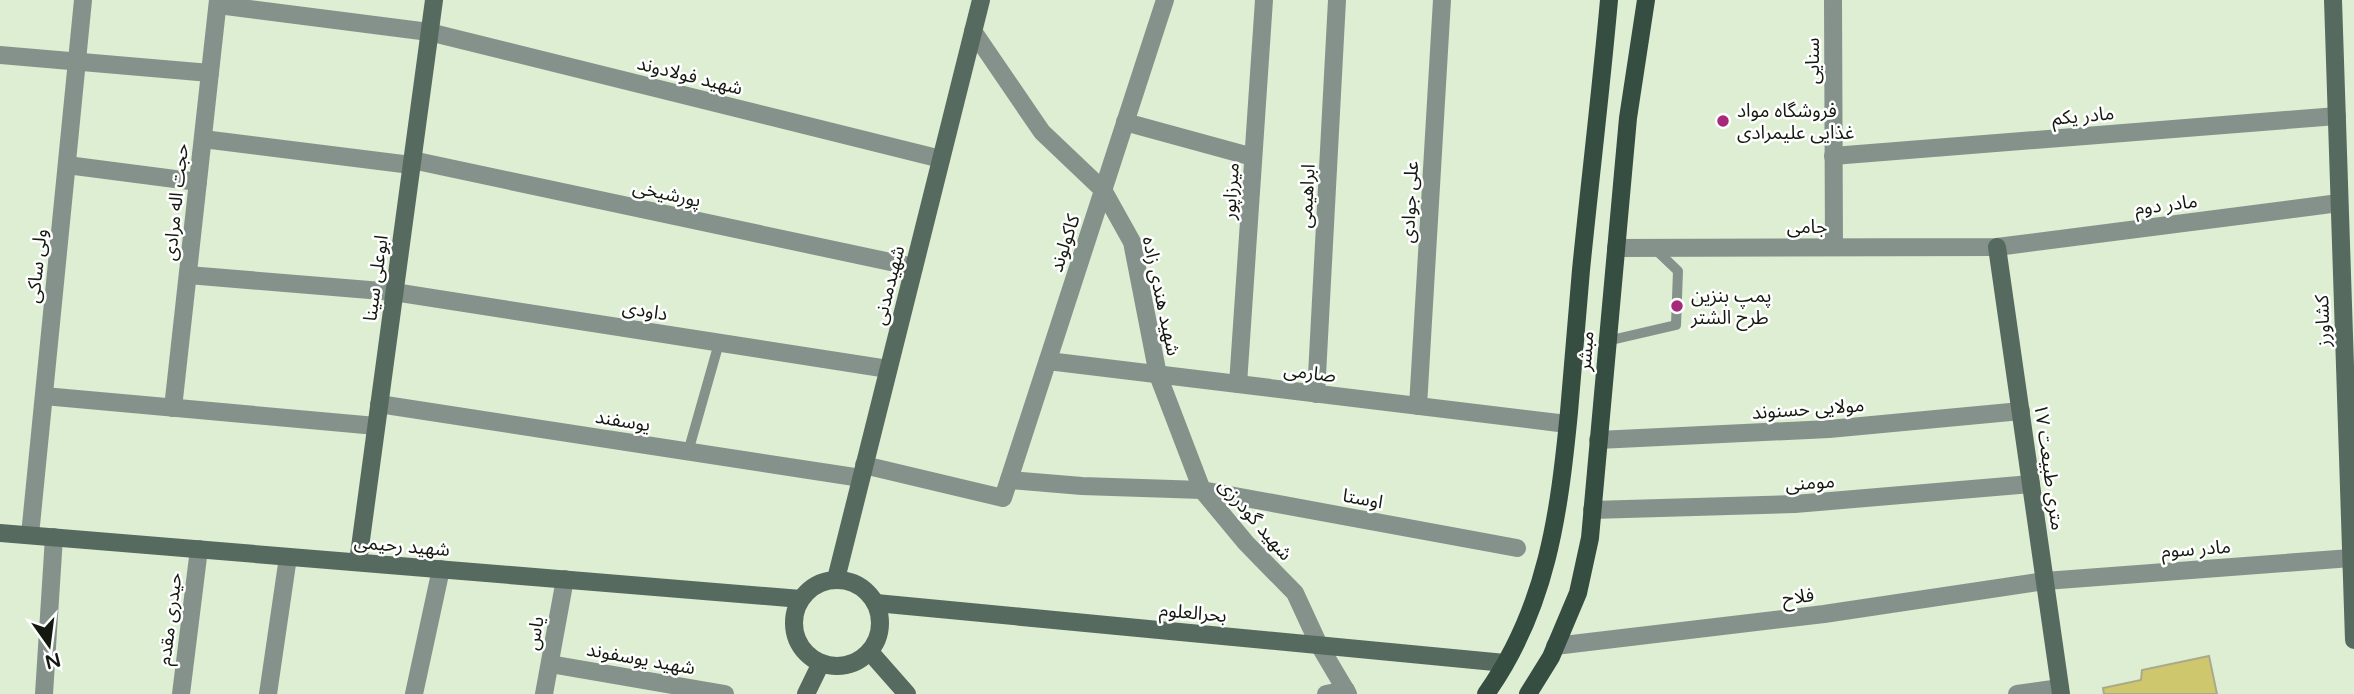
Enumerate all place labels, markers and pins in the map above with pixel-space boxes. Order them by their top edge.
place label: فروشگاه مواد غذایی علیمرادی [1737,100,1854,144]
marker: فروشگاه مواد غذایی علیمرادی [1715,113,1731,129]
place label: پمپ بنزین طرح الشتر [1690,285,1772,331]
marker: پمپ بنزین طرح الشتر [1669,298,1685,314]

